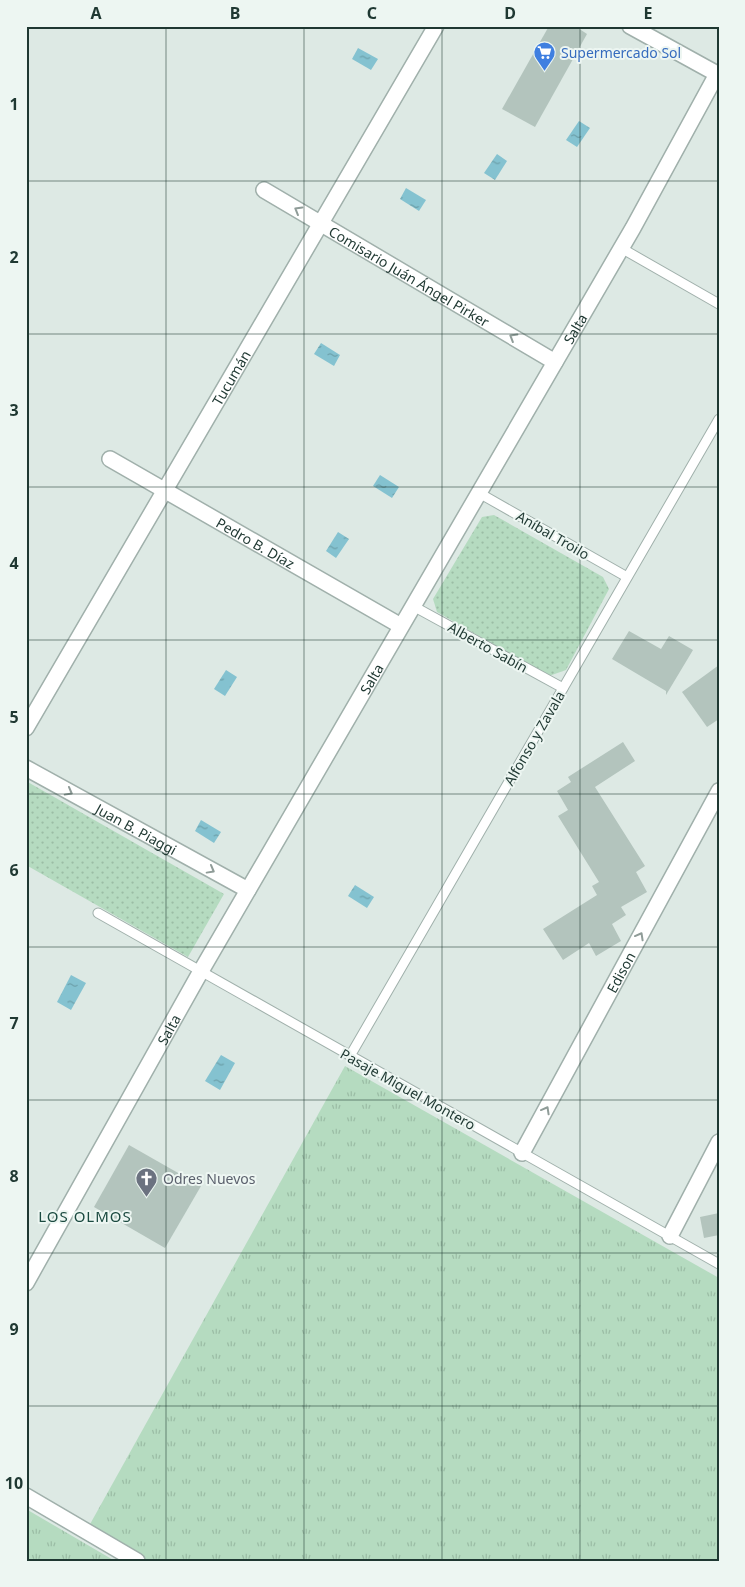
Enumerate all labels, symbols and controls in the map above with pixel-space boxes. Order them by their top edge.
text: A [90,2,102,24]
text: B [230,2,240,24]
text: C [367,2,377,24]
text: D [504,2,516,24]
text: E [644,2,653,24]
supermarket icon: Supermercado Sol [533,40,557,71]
place label: Supermercado Sol [561,43,681,62]
text: 1 [9,93,19,115]
one-way arrow [295,206,304,216]
street label: Comisario Juán Ángel Pirker [326,221,493,331]
text: 2 [9,246,19,268]
street label: Salta [558,310,591,347]
one-way arrow [510,334,519,344]
street label: Tucumán [207,346,254,408]
text: 3 [9,399,19,421]
street label: Aníbal Troilo [513,506,593,564]
street label: Pedro B. Díaz [213,513,299,573]
text: 4 [9,552,19,574]
street label: Alberto Sabín [445,617,531,677]
street label: Salta [355,660,387,697]
street label: Alfonso y Zavala [499,687,569,789]
text: 5 [9,706,19,728]
one-way arrow [64,785,73,795]
street label: Juan B. Piaggi [91,798,180,859]
text: 6 [9,859,19,881]
one-way arrow [206,864,215,874]
one-way arrow [634,933,644,942]
street label: Edison [602,948,639,996]
street label: Salta [152,1011,184,1048]
text: 7 [9,1012,19,1034]
street label: Pasaje Miguel Montero [337,1044,479,1134]
one-way arrow [539,1106,549,1115]
text: 8 [9,1165,19,1187]
church icon: Odres Nuevos [135,1166,159,1197]
place label: Odres Nuevos [163,1169,256,1188]
district label: LOS OLMOS [38,1206,132,1226]
text: 9 [9,1318,19,1340]
text: 10 [5,1472,23,1494]

